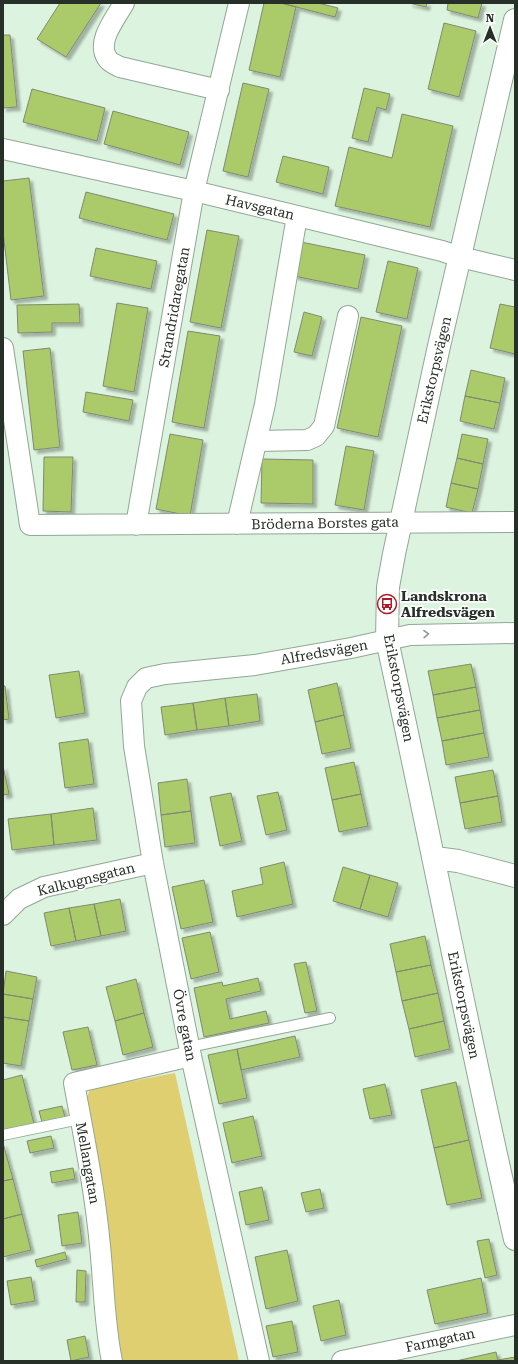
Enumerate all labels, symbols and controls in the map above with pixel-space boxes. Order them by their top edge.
north arrow [470,8,510,48]
text: N [486,12,495,25]
street label: Havsgatan [224,191,296,223]
street label: Strandridaregatan [156,246,192,368]
street label: Erikstorpsvägen [414,315,454,425]
street label: Bröderna Borstes gata [251,514,399,532]
place label: Landskrona Alfredsvägen [401,588,496,620]
bus stop icon: Landskrona Alfredsvägen [376,593,398,615]
one-way arrow [423,630,429,638]
street label: Erikstorpsvägen [381,633,417,743]
street label: Alfredsvägen [279,636,369,668]
street label: Kalkugnsgatan [36,859,136,899]
street label: Erikstorpsvägen [445,950,483,1060]
street label: Övre gatan [170,988,200,1062]
street label: Mellangatan [73,1121,103,1205]
street label: Farmgatan [404,1325,476,1355]

